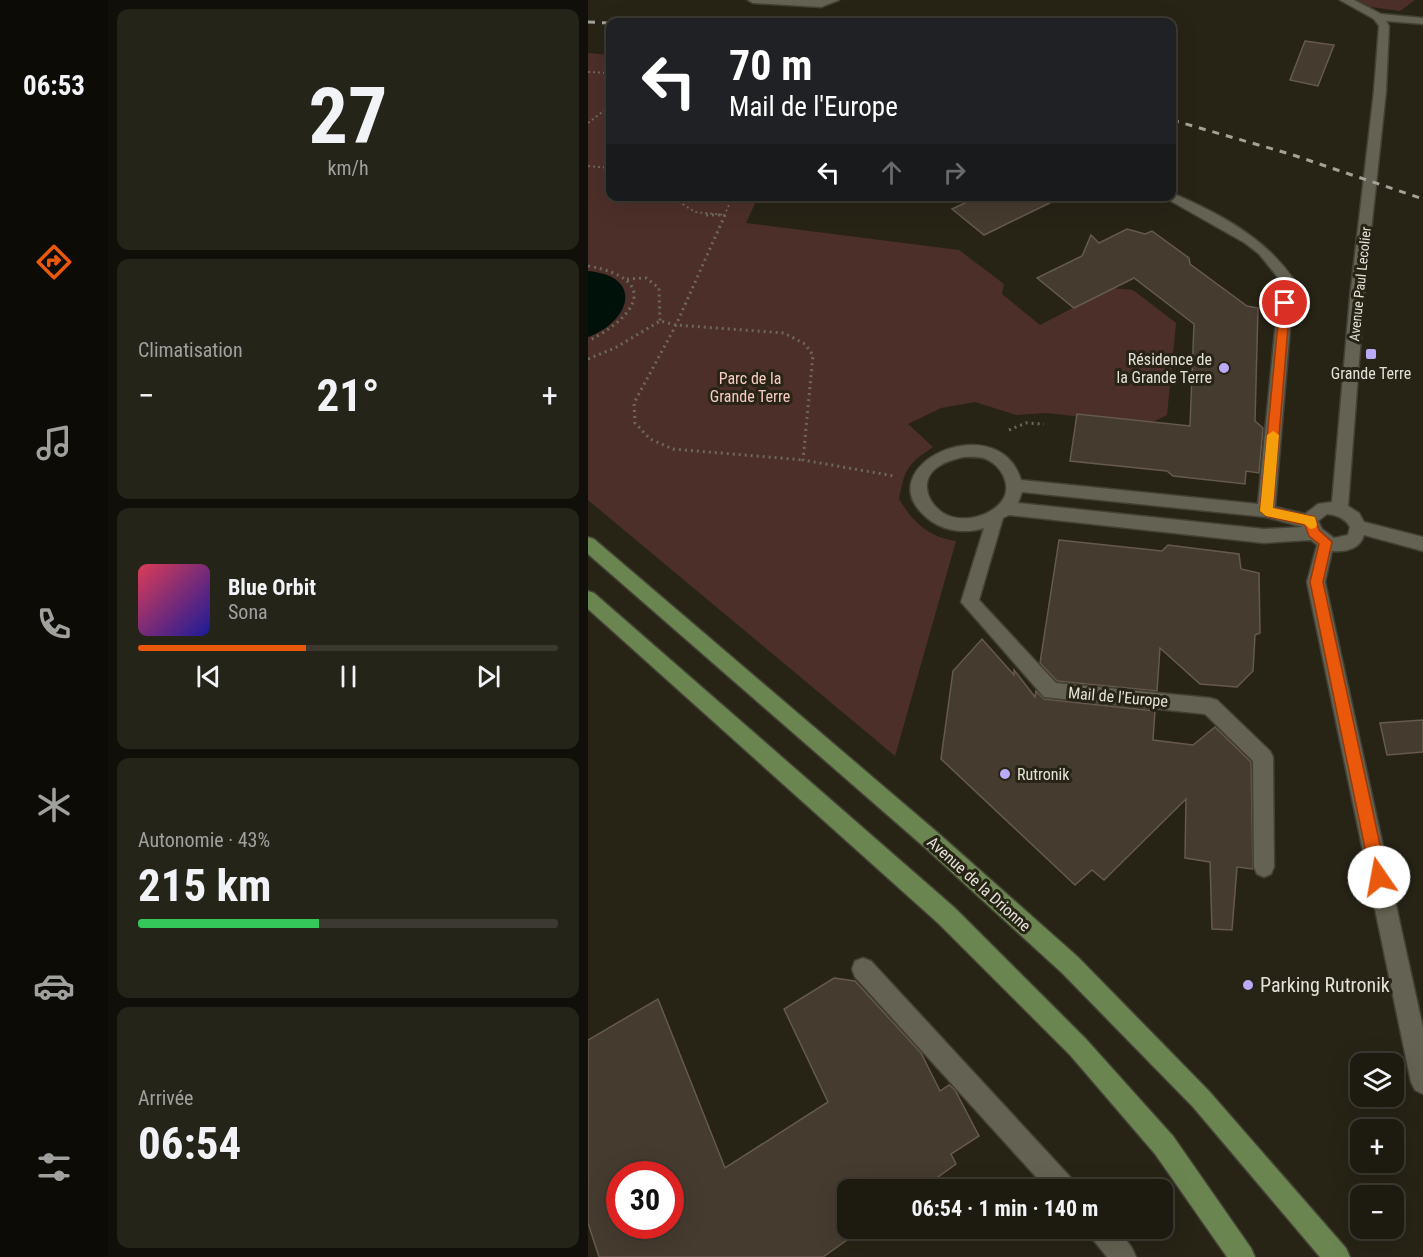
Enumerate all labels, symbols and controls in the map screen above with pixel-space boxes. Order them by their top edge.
text: 70 m [729,41,812,90]
icon: left [630,42,708,120]
text: 06:53 [23,70,85,102]
text: 27 [309,71,387,162]
text: Mail de l'Europe [729,91,898,123]
text: km/h [327,156,369,180]
icon: left [812,156,845,189]
icon: ahead [875,156,908,189]
icon: right [938,156,971,189]
street label: Avenue Paul Lecolier [1346,226,1374,342]
icon: directions [33,241,75,283]
pin [1259,277,1310,328]
icon: arrive [1268,286,1301,319]
text: Climatisation [138,338,243,362]
marker: Grande Terre [1364,347,1378,361]
place label: Résidence de la Grande Terre [1117,350,1212,387]
marker: Résidence de la Grande Terre [1217,361,1231,375]
place label: Grande Terre [1331,364,1411,383]
text: 21° [317,369,380,422]
park label: Parc de la Grande Terre [710,369,790,406]
text: − [138,376,155,415]
text: + [542,376,558,415]
icon: music [33,422,75,464]
text: Blue Orbit [228,575,316,600]
text: Sona [228,600,268,624]
icon: phone [33,603,75,645]
icon: previous [192,660,225,693]
icon: pause [332,660,365,693]
icon: next [472,660,505,693]
street label: Mail de l'Europe [1067,683,1169,711]
place label: Rutronik [1017,765,1070,784]
marker: Rutronik [998,767,1012,781]
icon: climate [33,784,75,826]
text: Autonomie · 43% [138,828,270,852]
street label: Avenue de la Drionne [923,833,1035,935]
position arrow [1347,845,1411,909]
text: 215 km [138,859,271,912]
icon: car [33,965,75,1007]
place label: Parking Rutronik [1260,973,1390,997]
marker: Parking Rutronik [1241,978,1255,992]
map controls [1350,1053,1404,1239]
button: layers [1350,1053,1404,1107]
text: Arrivée [138,1086,194,1110]
text: 06:54 [138,1117,241,1170]
button: + [1350,1119,1404,1173]
icon: filters [33,1146,75,1188]
speed limit sign: 30 [606,1161,684,1239]
button: − [1350,1185,1404,1239]
text: 06:54 · 1 min · 140 m [912,1196,1098,1221]

